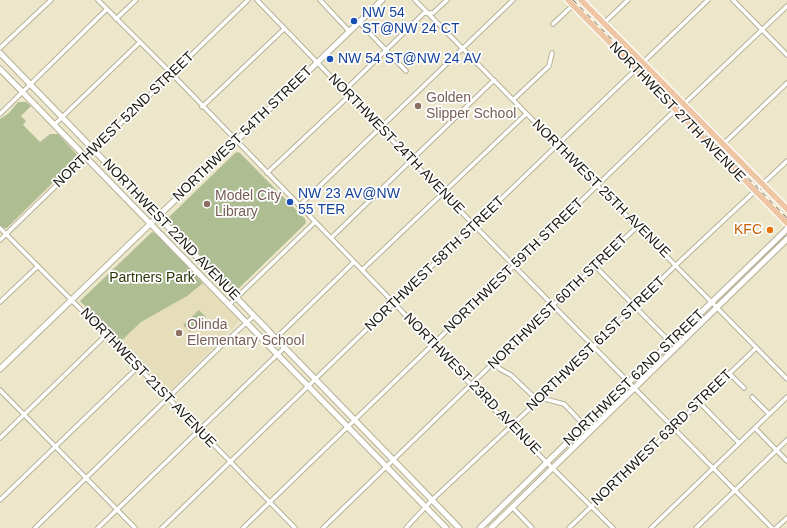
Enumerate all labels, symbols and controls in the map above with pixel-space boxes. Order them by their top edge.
place label: NW 54 ST@NW 24 CT [362,5,459,38]
marker: NW 54 ST@NW 24 CT [349,16,359,26]
street label: NORTHWEST 27TH AVENUE [605,38,749,186]
street label: NORTHWEST 52ND STREET [50,48,198,192]
place label: NW 54 ST@NW 24 AV [338,51,481,67]
marker: NW 54 ST@NW 24 AV [325,54,335,64]
street label: NORTHWEST 54TH STREET [170,63,316,205]
street label: NORTHWEST 24TH AVENUE [324,70,468,218]
place label: Golden Slipper School [426,90,516,122]
marker: Golden Slipper School [413,101,423,111]
street label: NORTHWEST 25TH AVENUE [528,116,674,262]
street label: NORTHWEST 22ND AVENUE [99,156,243,304]
place label: NW 23 AV@NW 55 TER [298,186,400,218]
place label: Model City Library [215,188,281,220]
street label: NORTHWEST 58TH STREET [362,193,508,335]
street label: NORTHWEST 59TH STREET [441,195,587,337]
marker: NW 23 AV@NW 55 TER [285,197,295,207]
marker: Model City Library [202,199,212,209]
place label: KFC [734,222,762,238]
marker: KFC [765,225,775,235]
street label: NORTHWEST 60TH STREET [485,231,631,373]
park label: Partners Park [109,270,195,286]
street label: NORTHWEST 61ST STREET [523,273,669,415]
street label: NORTHWEST 21ST AVENUE [77,305,219,451]
street label: NORTHWEST 62ND STREET [560,306,708,450]
street label: NORTHWEST 23RD AVENUE [400,310,544,458]
place label: Olinda Elementary School [187,317,305,350]
marker: Olinda Elementary School [174,328,184,338]
street label: NORTHWEST 63RD STREET [588,366,736,510]

